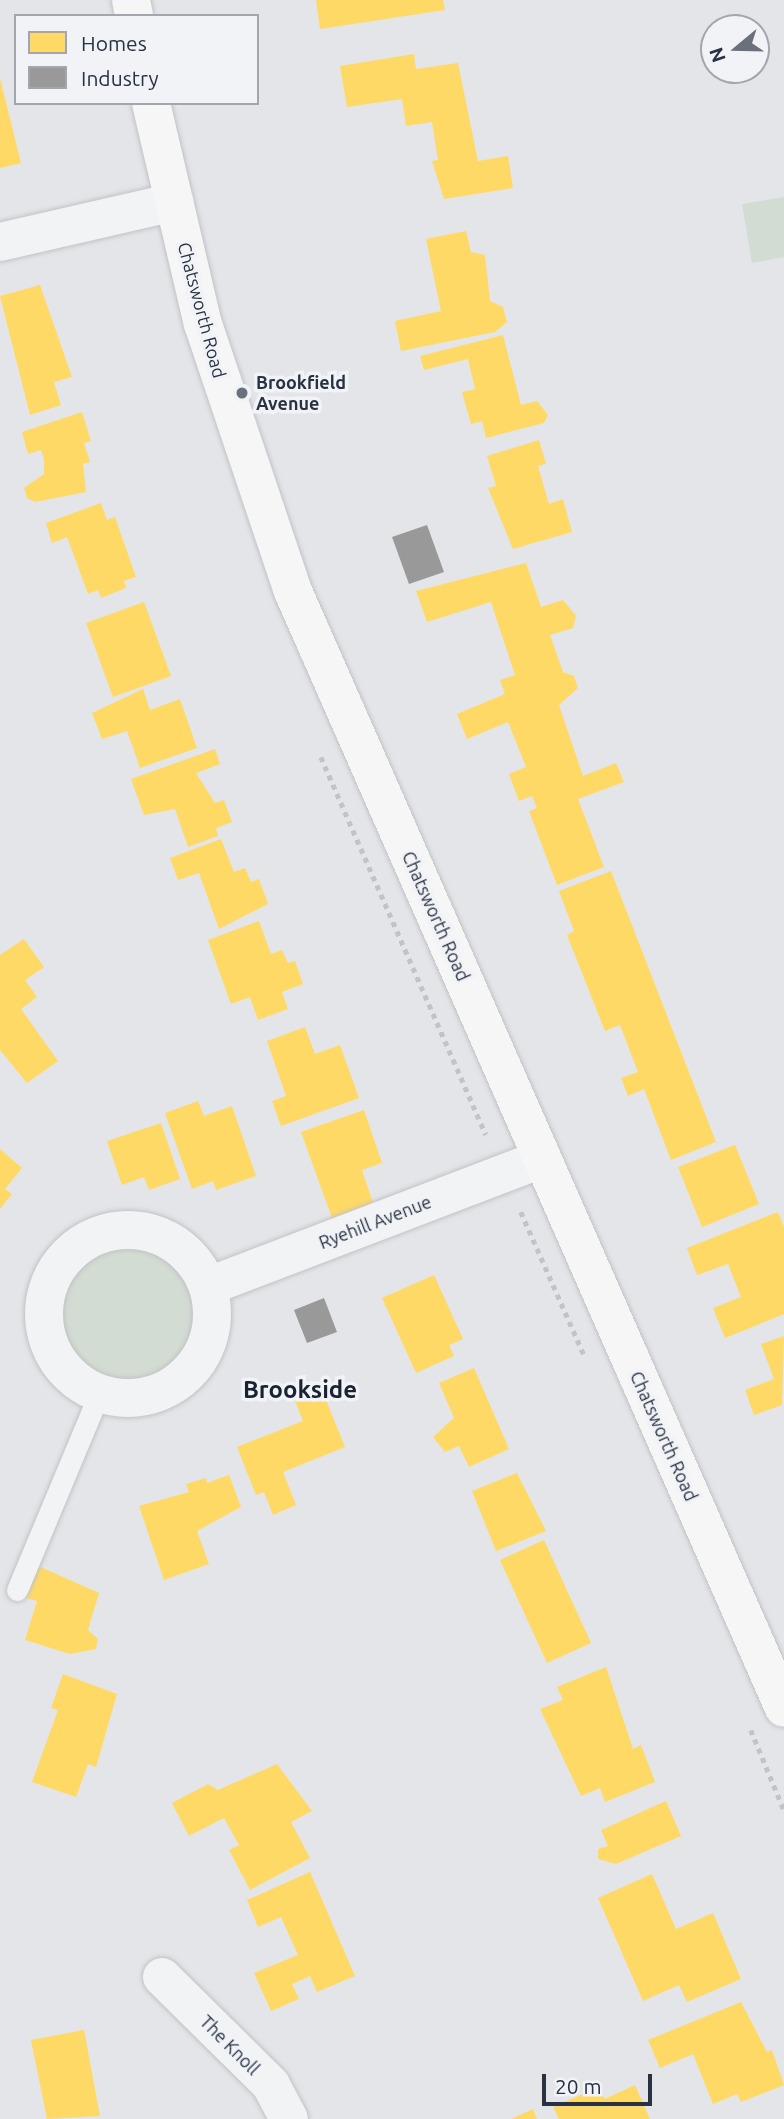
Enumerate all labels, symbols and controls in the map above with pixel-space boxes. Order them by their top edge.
legend [14,14,259,105]
north arrow [700,14,770,84]
text: Homes [81,31,147,55]
text: N [704,45,730,65]
text: Industry [81,66,159,90]
street label: Chatsworth Road [173,240,231,380]
place label: Brookfield Avenue [256,372,346,414]
marker: Brookfield Avenue [234,385,250,401]
street label: Chatsworth Road [398,848,474,984]
street label: Ryehill Avenue [316,1191,434,1253]
street label: Chatsworth Road [626,1368,702,1504]
district label: Brookside [243,1376,357,1404]
street label: The Knoll [196,2011,264,2079]
scale bar [546,2060,656,2104]
text: 20 m [555,2074,602,2098]

